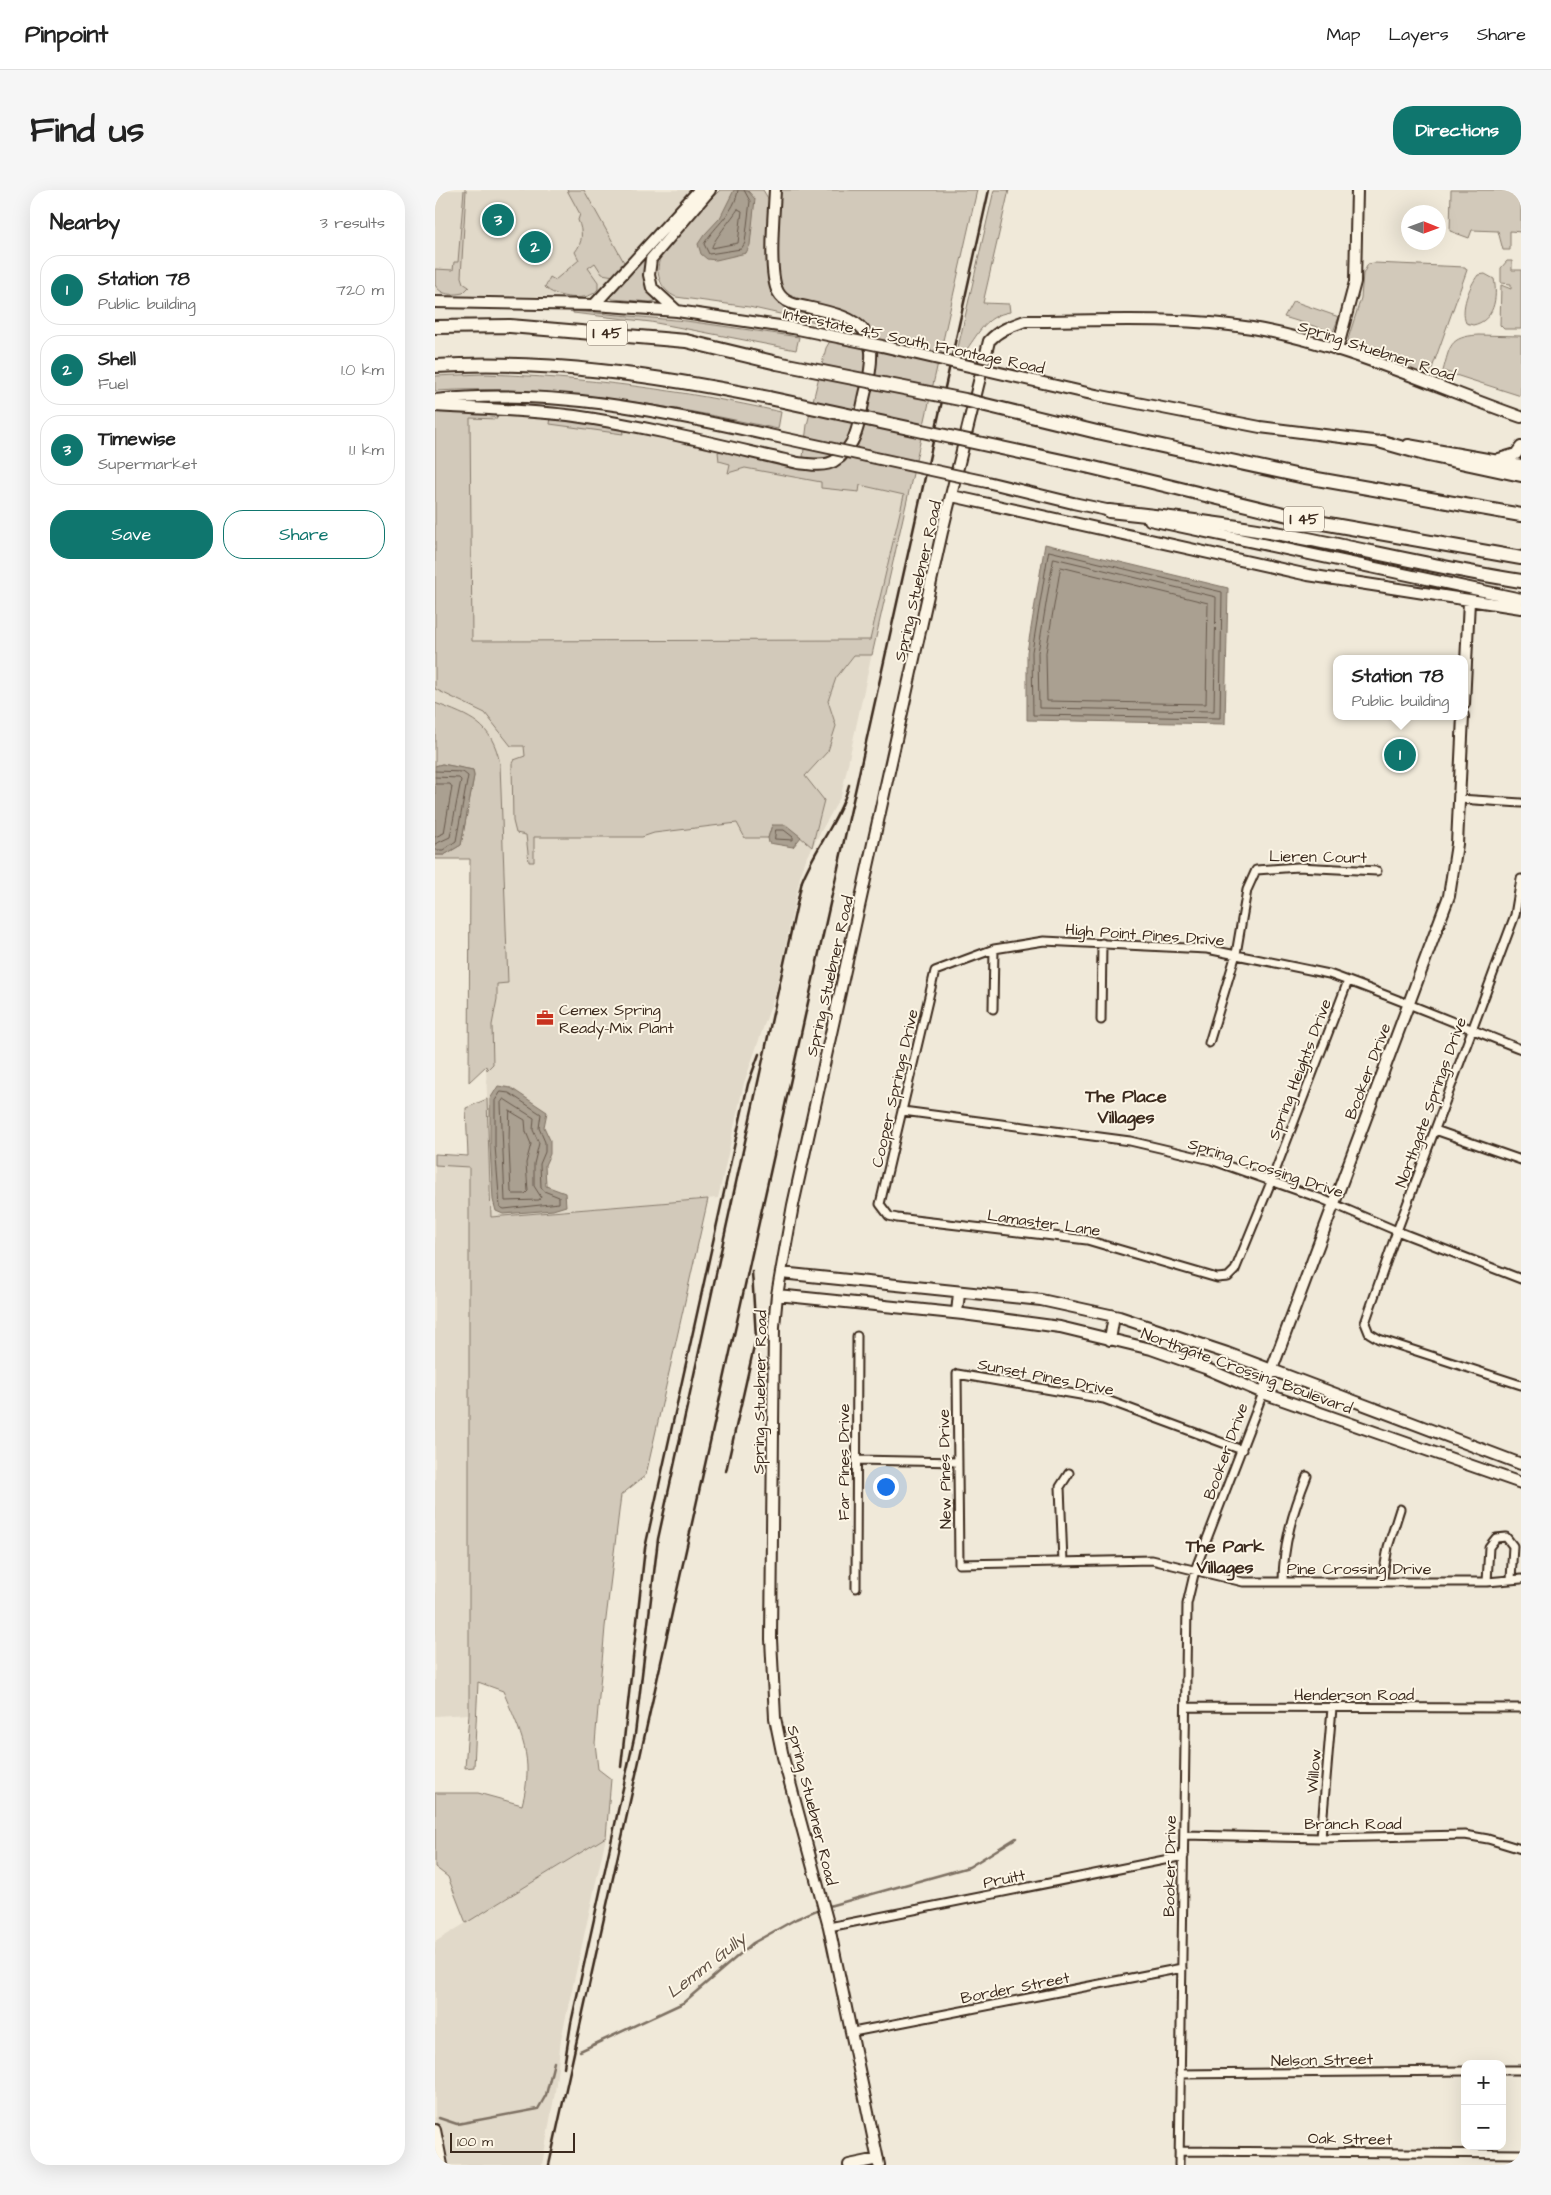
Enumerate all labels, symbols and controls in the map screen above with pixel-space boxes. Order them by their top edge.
text: Pinpoint [25,18,108,52]
text: Map [1326,22,1360,47]
text: Layers [1388,22,1449,47]
text: Share [1477,22,1526,47]
text: Find us [30,106,144,155]
button: Directions [1393,106,1521,155]
pin: 3 [482,201,514,239]
north arrow [1401,205,1446,250]
text: Nearby [50,208,120,237]
text: 3 results [320,212,385,234]
pin: 2 [519,228,551,266]
text: Station 78 [98,266,190,293]
text: 1 [66,279,68,301]
text: 720 m [336,279,384,301]
text: Public building [98,293,196,315]
street label: Interstate 45 South Frontage Road [781,302,1047,380]
street label: Spring Stuebner Road [1295,315,1458,388]
road number: I 45 [587,320,627,346]
text: Shell [98,346,136,373]
text: 2 [62,359,72,381]
text: 1.0 km [341,359,384,381]
text: Fuel [98,373,128,395]
text: Timewise [98,426,176,453]
text: 3 [63,439,71,461]
text: 1.1 km [349,439,384,461]
text: Supermarket [98,453,197,475]
street label: Spring Stuebner Road [889,499,948,664]
road number: I 45 [1284,506,1324,532]
button: Save [50,510,213,559]
button: Share [223,510,385,559]
popup [1333,655,1468,720]
text: Station 78 [1352,663,1444,690]
text: Public building [1352,690,1449,712]
pin: 1 [1384,736,1416,774]
street label: Lieren Court [1269,845,1368,869]
street label: Spring Stuebner Road [801,894,860,1059]
street label: High Point Pines Drive [1065,918,1226,953]
street label: Spring Heights Drive [1263,995,1338,1143]
place label: Cemex Spring Ready-Mix Plant [559,999,675,1040]
street label: Cooper Springs Drive [866,1007,925,1170]
office icon: Cemex Spring Ready-Mix Plant [535,1008,555,1028]
street label: Northgate Springs Drive [1390,1014,1473,1191]
street label: Booker Drive [1339,1020,1397,1123]
district label: The Place Villages [1084,1084,1167,1131]
street label: Spring Crossing Drive [1185,1132,1346,1204]
street label: Lamaster Lane [986,1204,1102,1242]
street label: Spring Stuebner Road [748,1310,773,1474]
street label: Northgate Crossing Boulevard [1137,1322,1355,1420]
street label: Sunset Pines Drive [976,1353,1116,1401]
street label: Booker Drive [1198,1399,1254,1503]
street label: Far Pines Drive [833,1403,855,1520]
street label: New Pines Drive [933,1408,957,1529]
your location [873,1474,899,1500]
district label: The Park Villages [1185,1534,1265,1581]
street label: Pine Crossing Drive [1287,1558,1432,1581]
street label: Henderson Road [1294,1684,1414,1706]
street label: Spring Stuebner Road [781,1723,843,1888]
street label: Willow [1301,1748,1327,1794]
street label: Branch Road [1304,1813,1402,1835]
street label: Booker Drive [1158,1815,1182,1917]
street label: Pruitt [981,1864,1028,1894]
water label: Lemm Gully [661,1925,754,2005]
street label: Border Street [959,1967,1072,2009]
street label: Nelson Street [1271,2048,1374,2072]
map controls [1461,2060,1506,2150]
button: + [1461,2060,1506,2105]
button: − [1461,2105,1506,2150]
street label: Oak Street [1308,2127,1393,2151]
scale bar [450,2130,575,2153]
text: 100 m [457,2132,493,2152]

